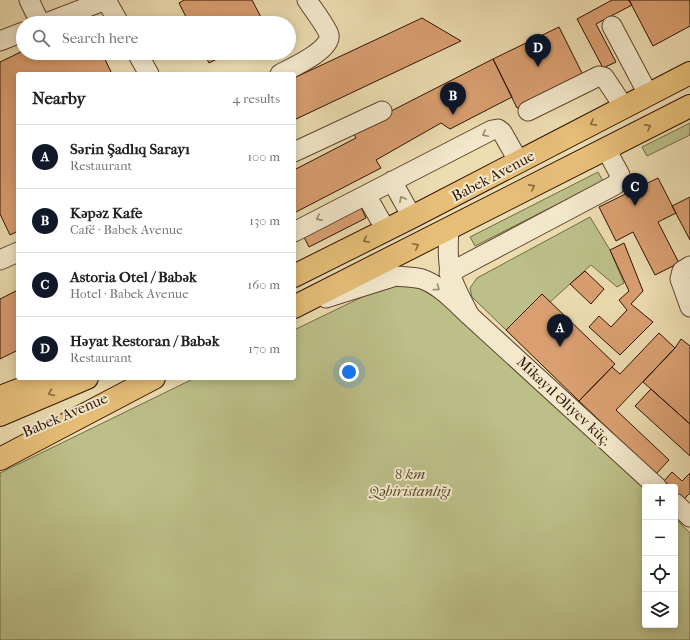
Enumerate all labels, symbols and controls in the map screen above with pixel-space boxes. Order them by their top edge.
search box [16,16,296,60]
icon: search [30,27,52,49]
text: Search here [62,29,138,47]
pin: D [525,34,551,67]
pin: B [440,82,466,115]
text: Nearby [32,88,86,108]
text: 4 results [233,91,280,106]
one-way arrow [590,118,597,126]
one-way arrow [644,125,651,132]
one-way arrow [482,129,489,137]
text: Sərin Şadlıq Sarayı [70,140,190,158]
street label: Babek Avenue [448,146,538,205]
text: A [41,149,49,164]
text: 100 m [247,149,280,164]
text: Restaurant [70,158,132,173]
pin: C [622,173,648,206]
one-way arrow [528,184,535,191]
one-way arrow [400,196,407,203]
text: Kəpəz Kafe [70,204,142,222]
text: B [41,213,49,228]
text: 130 m [249,213,280,228]
one-way arrow [316,213,323,221]
text: Café · Babek Avenue [70,222,183,237]
one-way arrow [363,236,370,243]
one-way arrow [412,243,420,250]
text: Astoria Otel / Babək [70,268,197,286]
text: C [41,277,49,292]
text: 160 m [248,277,280,292]
one-way arrow [433,283,440,290]
text: Hotel · Babek Avenue [70,286,189,301]
pin: A [547,314,573,347]
text: Həyat Restoran / Babək [70,332,219,350]
text: D [40,341,50,356]
text: 170 m [248,341,280,356]
text: Restaurant [70,350,132,365]
street label: Mikayıl Əliyev küç. [513,353,615,450]
your location [339,362,359,382]
street label: Babek Avenue [19,389,111,441]
one-way arrow [48,389,55,397]
park label: 8 km Qəbiristanlığı [368,465,451,500]
map controls [642,484,678,628]
button: + [642,484,678,520]
button: − [642,520,678,556]
button: locate [642,556,678,592]
button: layers [642,592,678,628]

